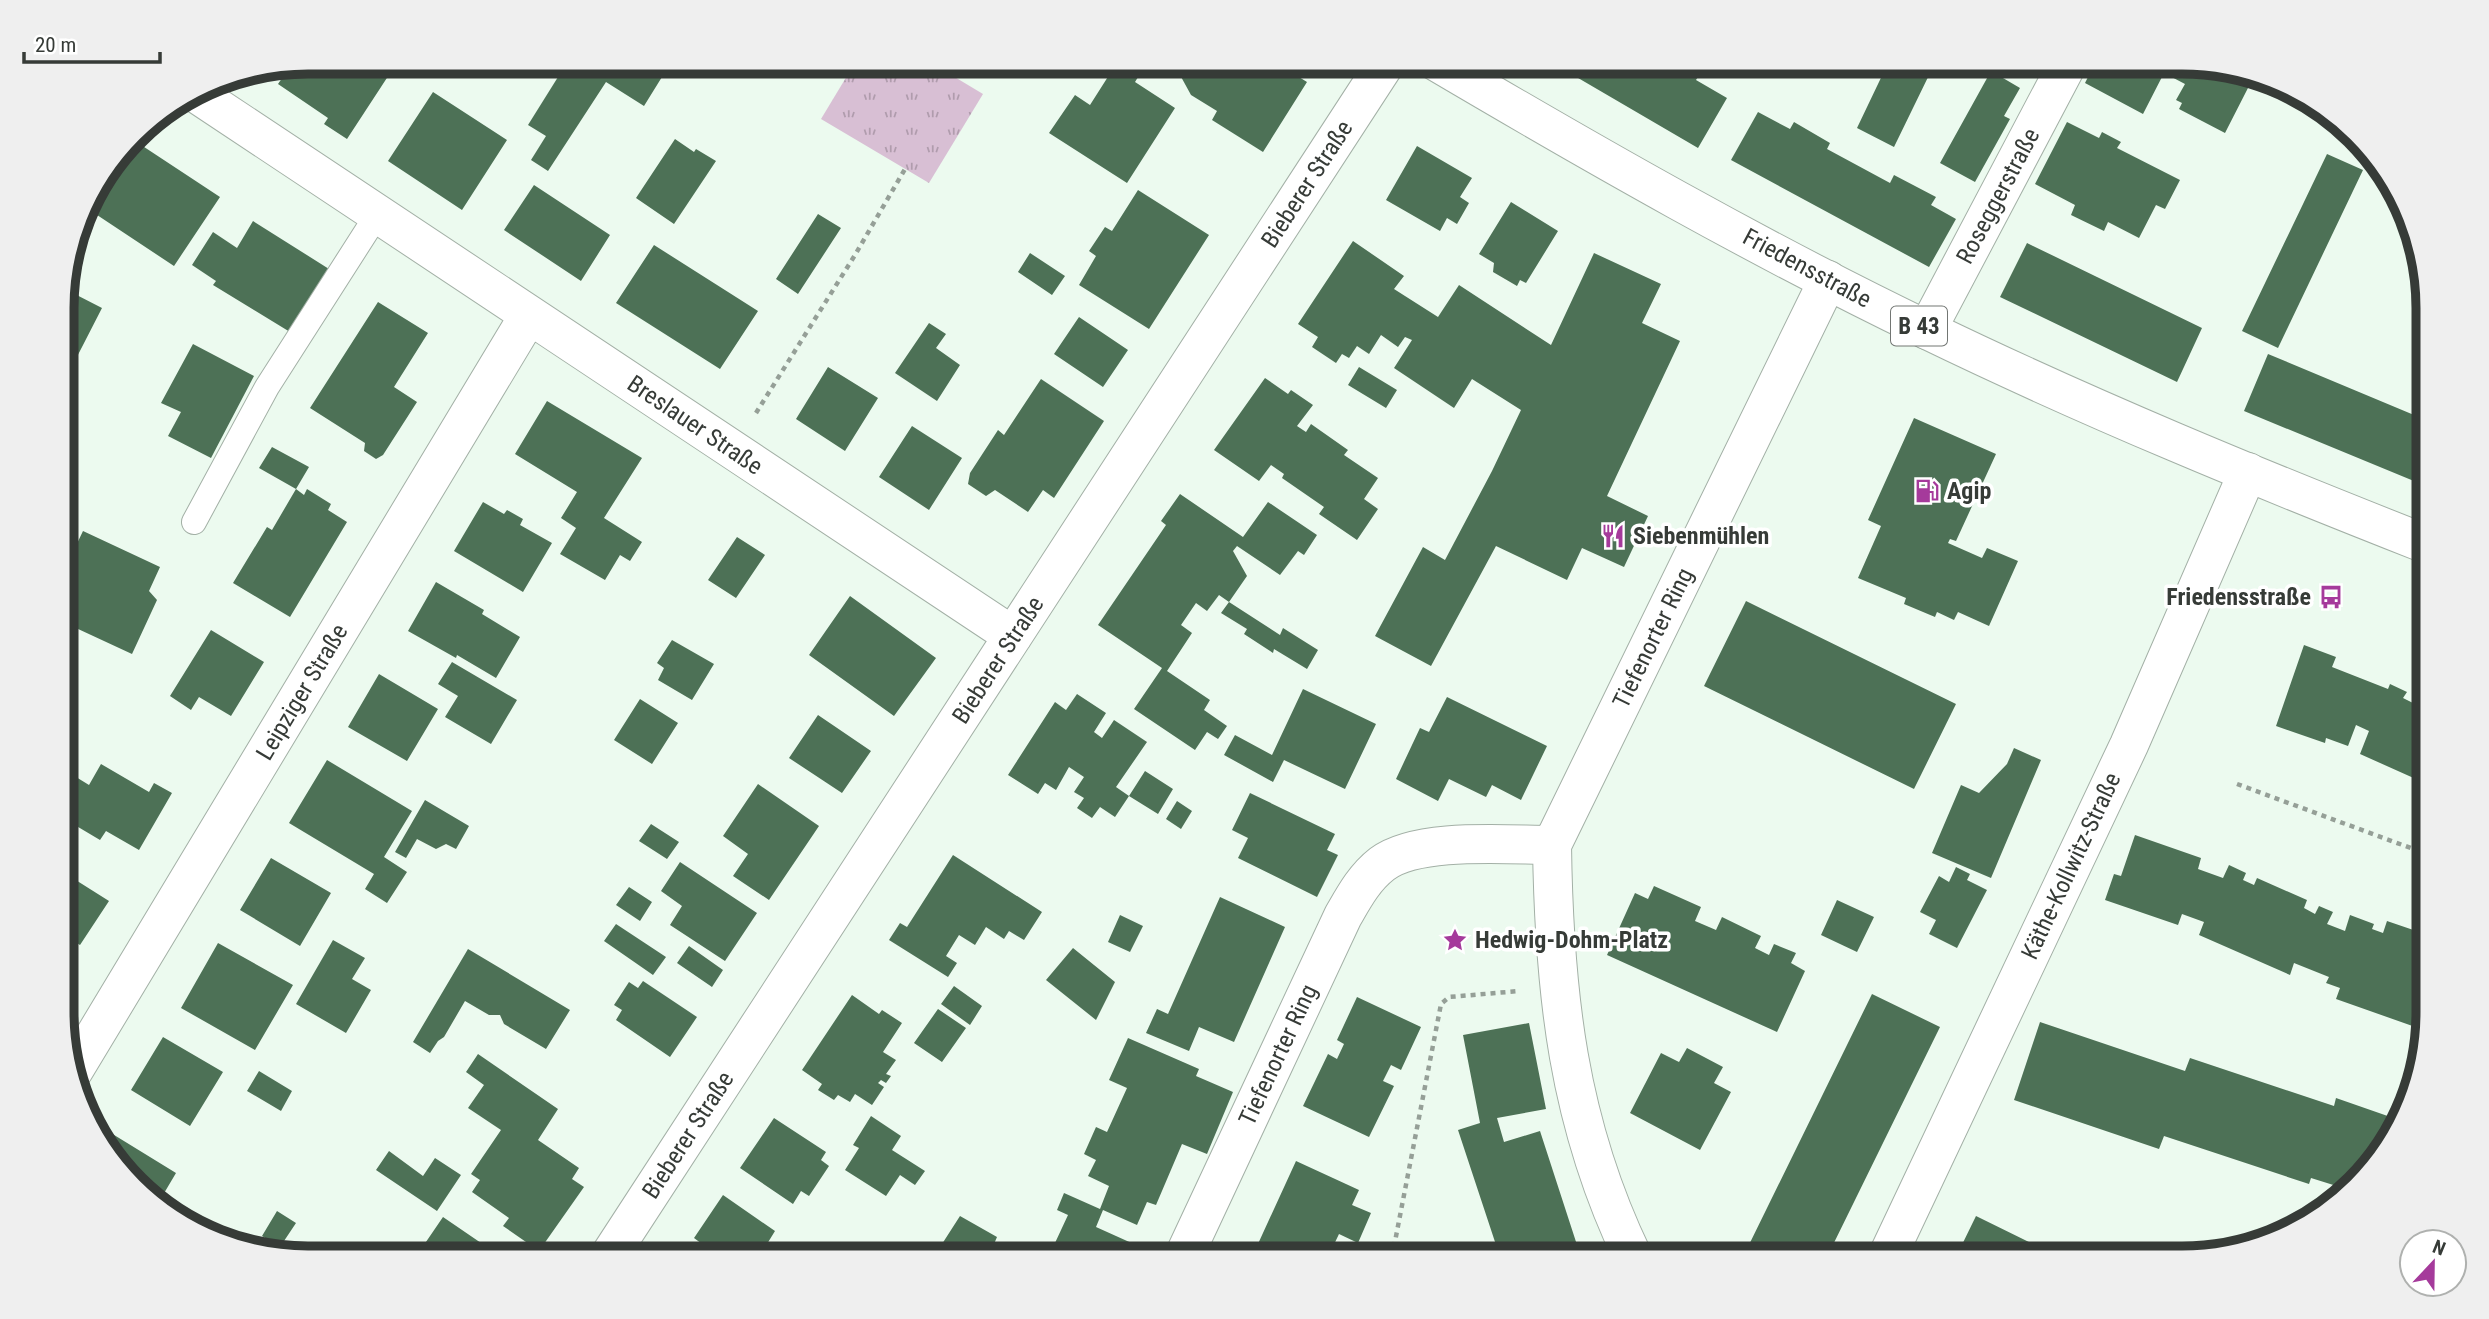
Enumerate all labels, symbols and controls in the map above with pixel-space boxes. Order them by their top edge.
scale bar [24,21,161,65]
text: 20 m [35,33,76,57]
street label: Bieberer Straße [1256,115,1358,253]
street label: Roseggerstraße [1951,123,2045,269]
street label: Friedensstraße [1738,222,1876,314]
road number: B 43 [1891,306,1947,346]
street label: Breslauer Straße [622,370,768,480]
fuel station icon: Agip [1913,477,1941,505]
place label: Agip [1947,477,1991,505]
restaurant icon: Siebenmühlen [1599,522,1627,550]
place label: Siebenmühlen [1633,522,1769,550]
street label: Tiefenorter Ring [1607,563,1699,713]
place label: Friedensstraße [2166,583,2311,611]
bus stop icon: Friedensstraße [2317,583,2345,611]
street label: Bieberer Straße [947,591,1049,729]
street label: Leipziger Straße [250,619,354,765]
street label: Käthe-Kollwitz-Straße [2015,768,2127,964]
place icon: Hedwig-Dohm-Platz [1441,926,1469,954]
place label: Hedwig-Dohm-Platz [1475,926,1668,954]
street label: Tiefenorter Ring [1233,980,1323,1130]
street label: Bieberer Straße [637,1066,739,1204]
north arrow [2398,1228,2468,1298]
text: N [2429,1235,2449,1261]

